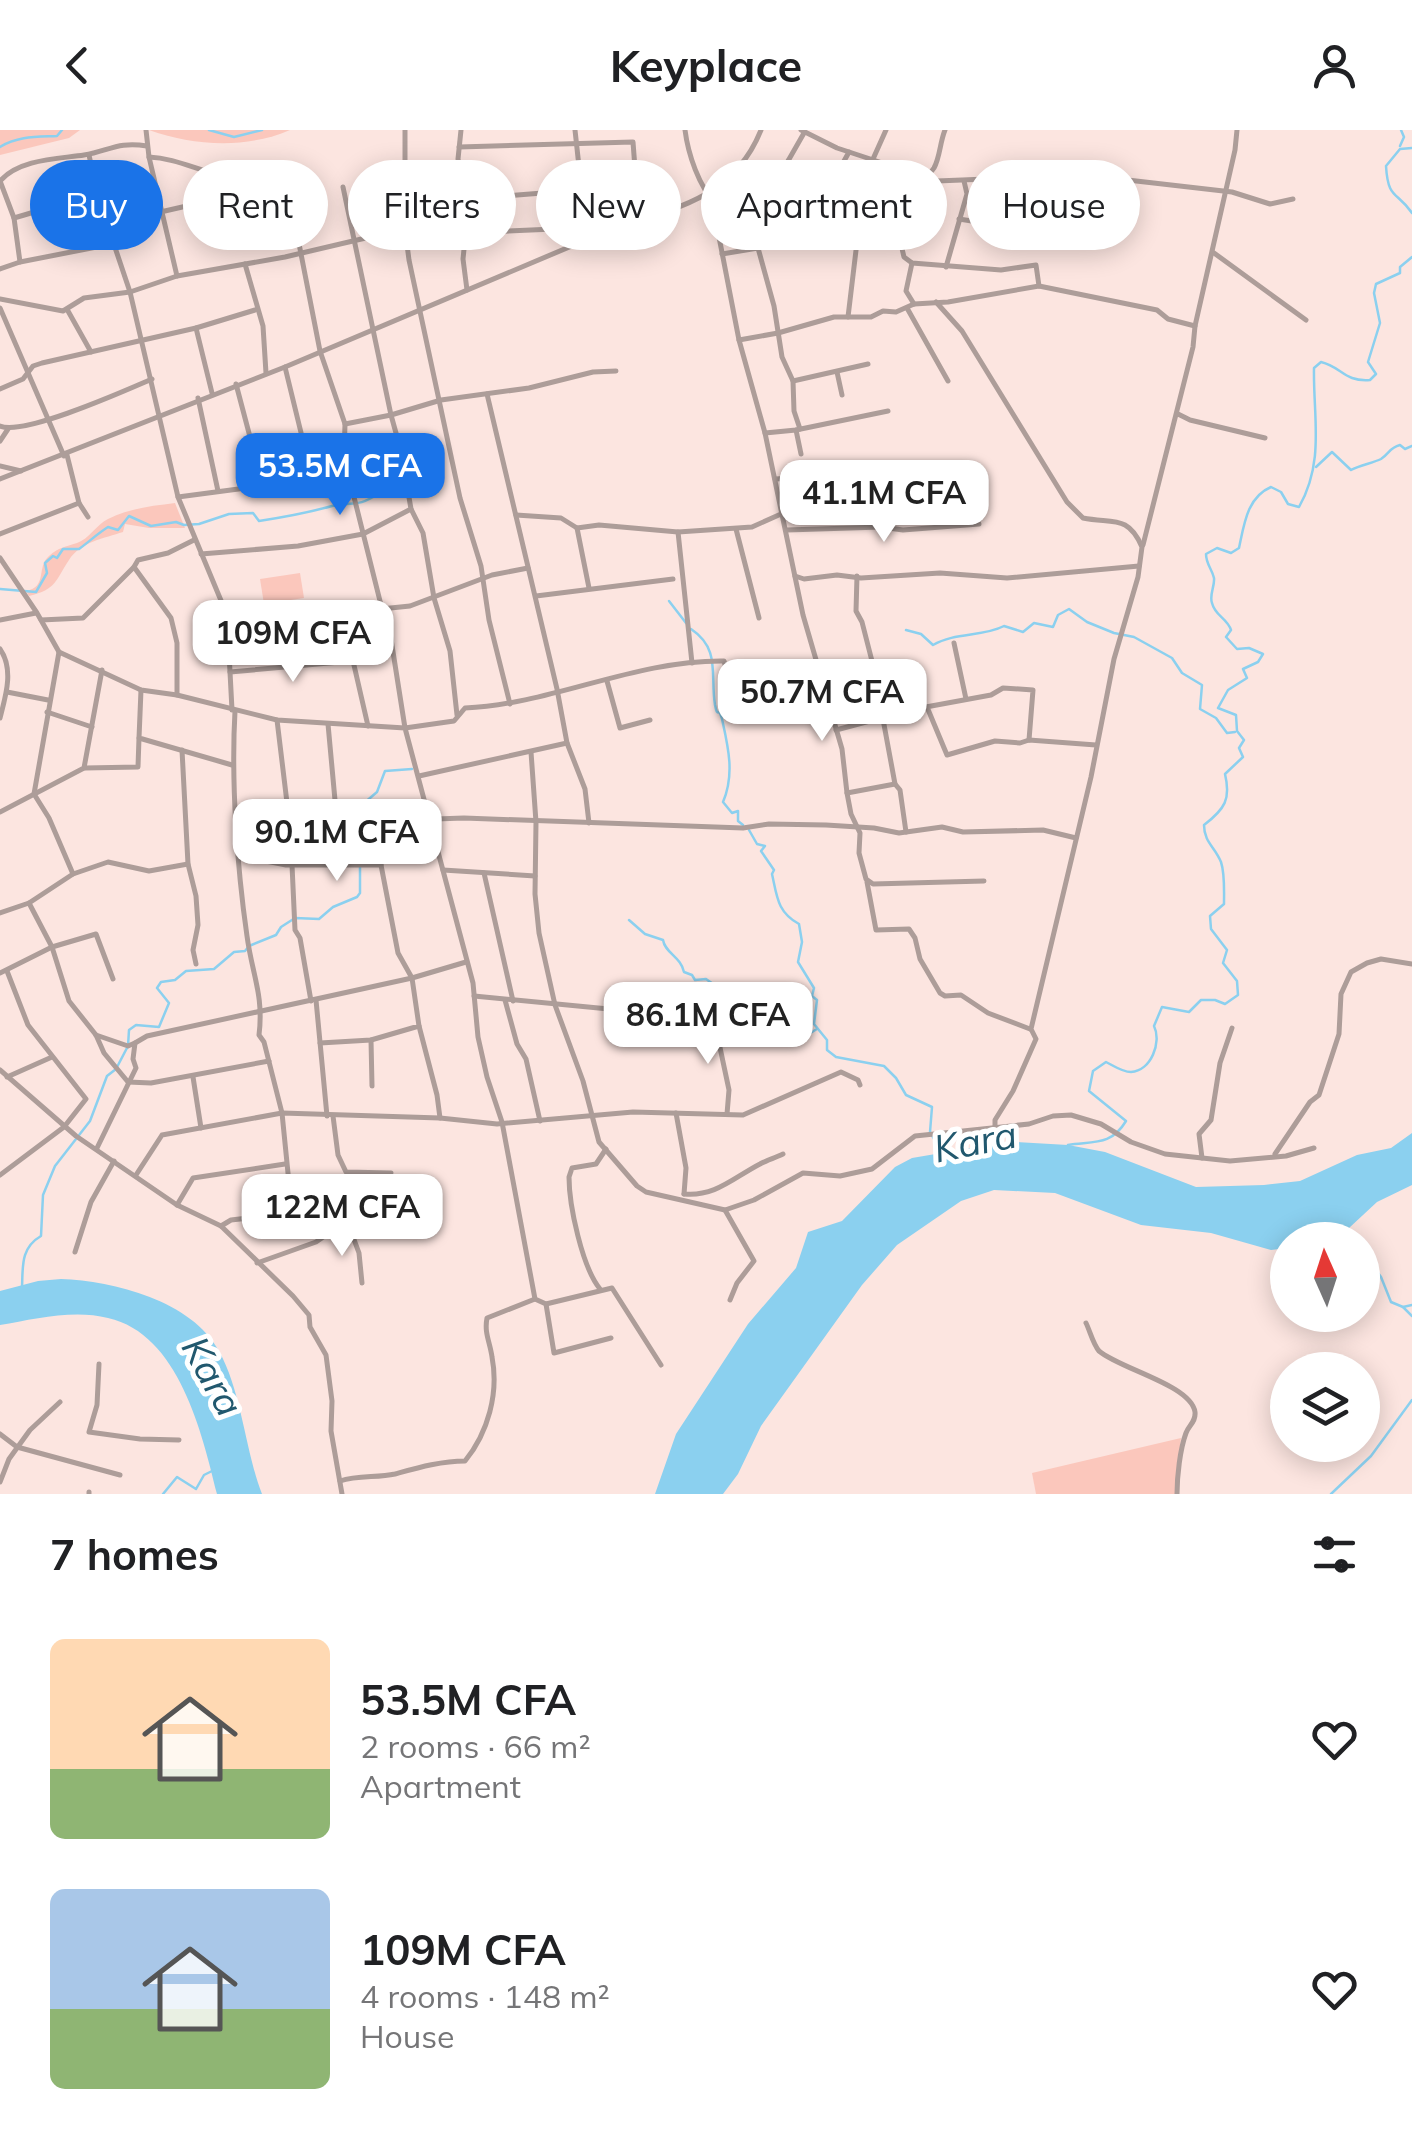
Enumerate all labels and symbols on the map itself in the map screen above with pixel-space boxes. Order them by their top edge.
pin: 53.5M CFA [226,433,454,518]
pin: 41.1M CFA [770,460,998,545]
pin: 109M CFA [190,600,396,685]
pin: 50.7M CFA [708,659,936,744]
pin: 90.1M CFA [223,799,451,884]
pin: 86.1M CFA [594,982,822,1067]
water label: Kara [930,1109,1020,1173]
pin: 122M CFA [239,1174,445,1259]
north arrow [1270,1222,1380,1332]
water label: Kara [172,1328,254,1424]

